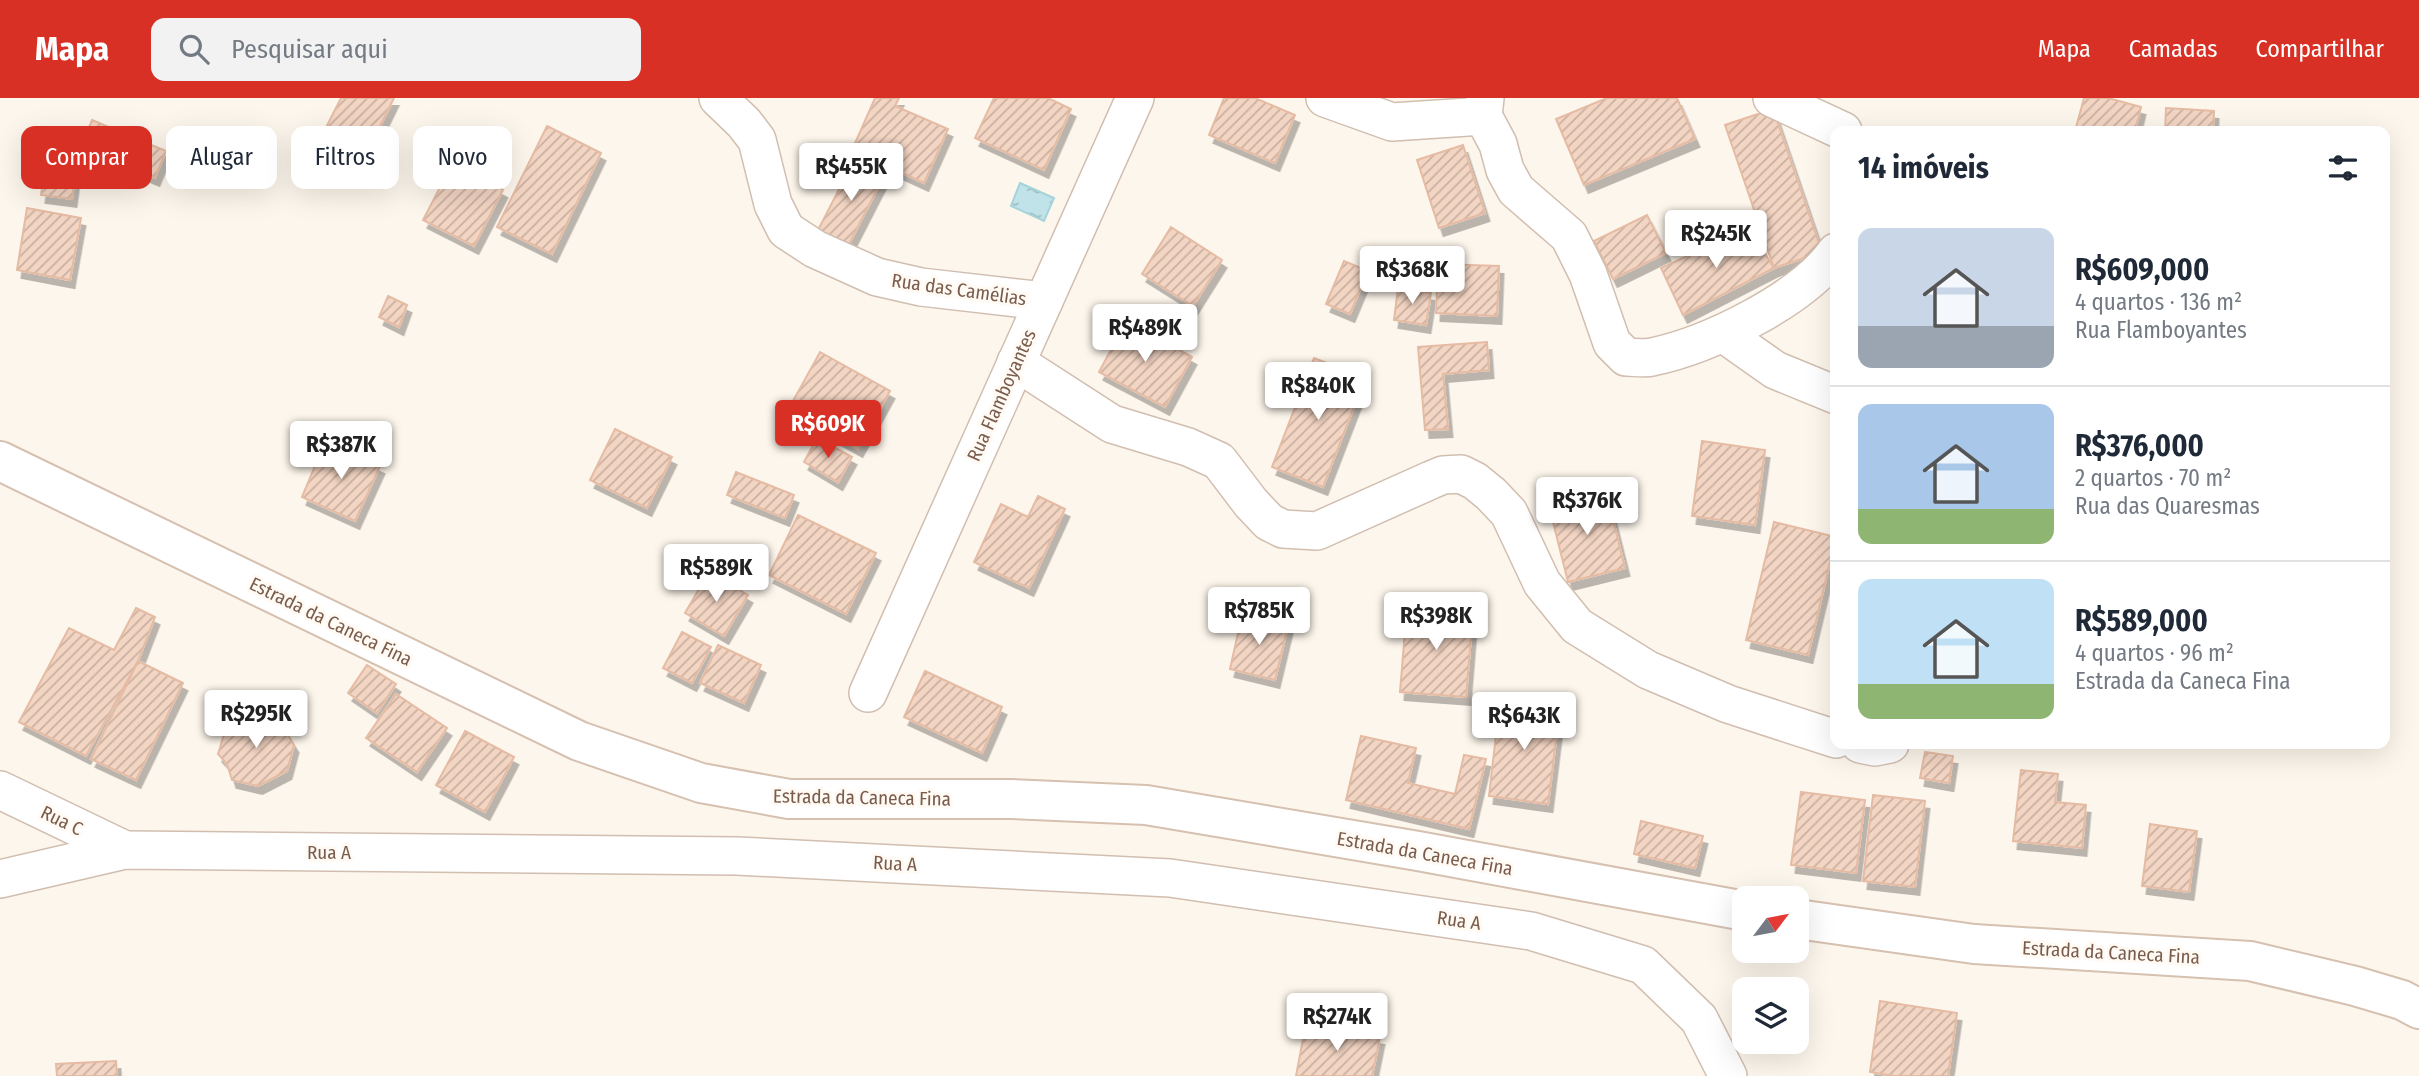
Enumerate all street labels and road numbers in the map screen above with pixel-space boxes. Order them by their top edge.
street label: Rua das Camélias [890,269,1028,310]
street label: Rua Flamboyantes [962,326,1041,465]
street label: Estrada da Caneca Fina [246,572,416,671]
street label: Estrada da Caneca Fina [773,784,951,811]
street label: Rua C [37,801,87,841]
street label: Estrada da Caneca Fina [1335,827,1515,880]
street label: Rua A [307,841,351,864]
street label: Rua A [872,851,918,876]
street label: Rua A [1436,906,1482,935]
street label: Estrada da Caneca Fina [2021,936,2201,969]

